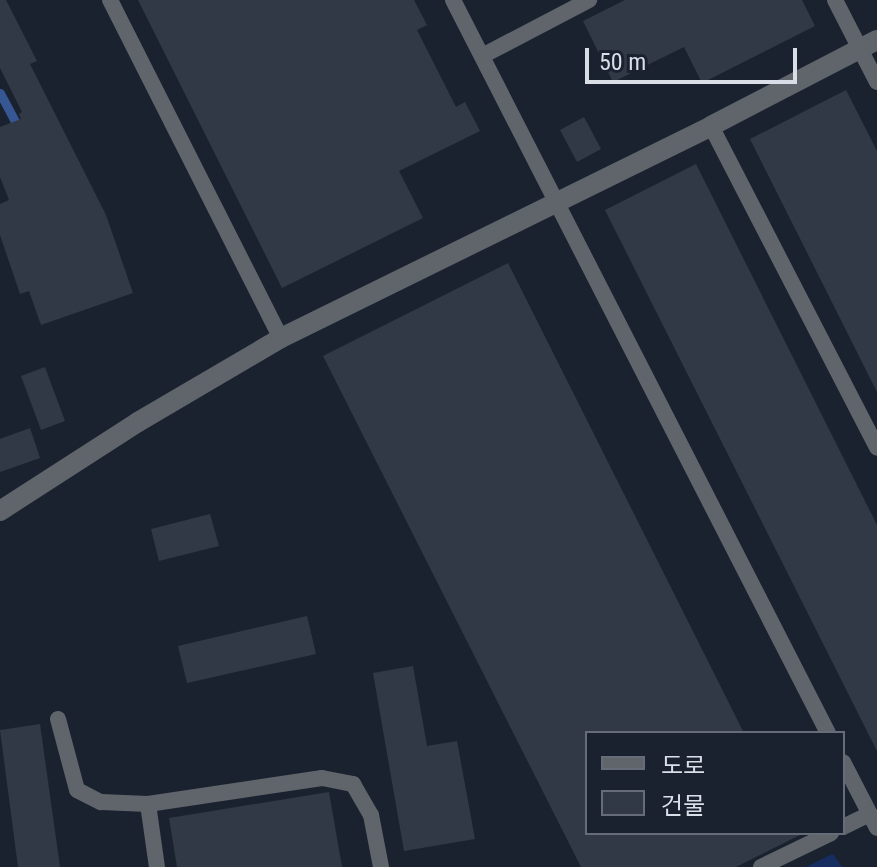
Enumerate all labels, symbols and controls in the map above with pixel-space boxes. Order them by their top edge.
scale bar [589,32,801,82]
text: 50 m [599,48,646,76]
legend [585,731,845,835]
text: 도로 [661,752,705,780]
text: 건물 [661,792,705,820]

